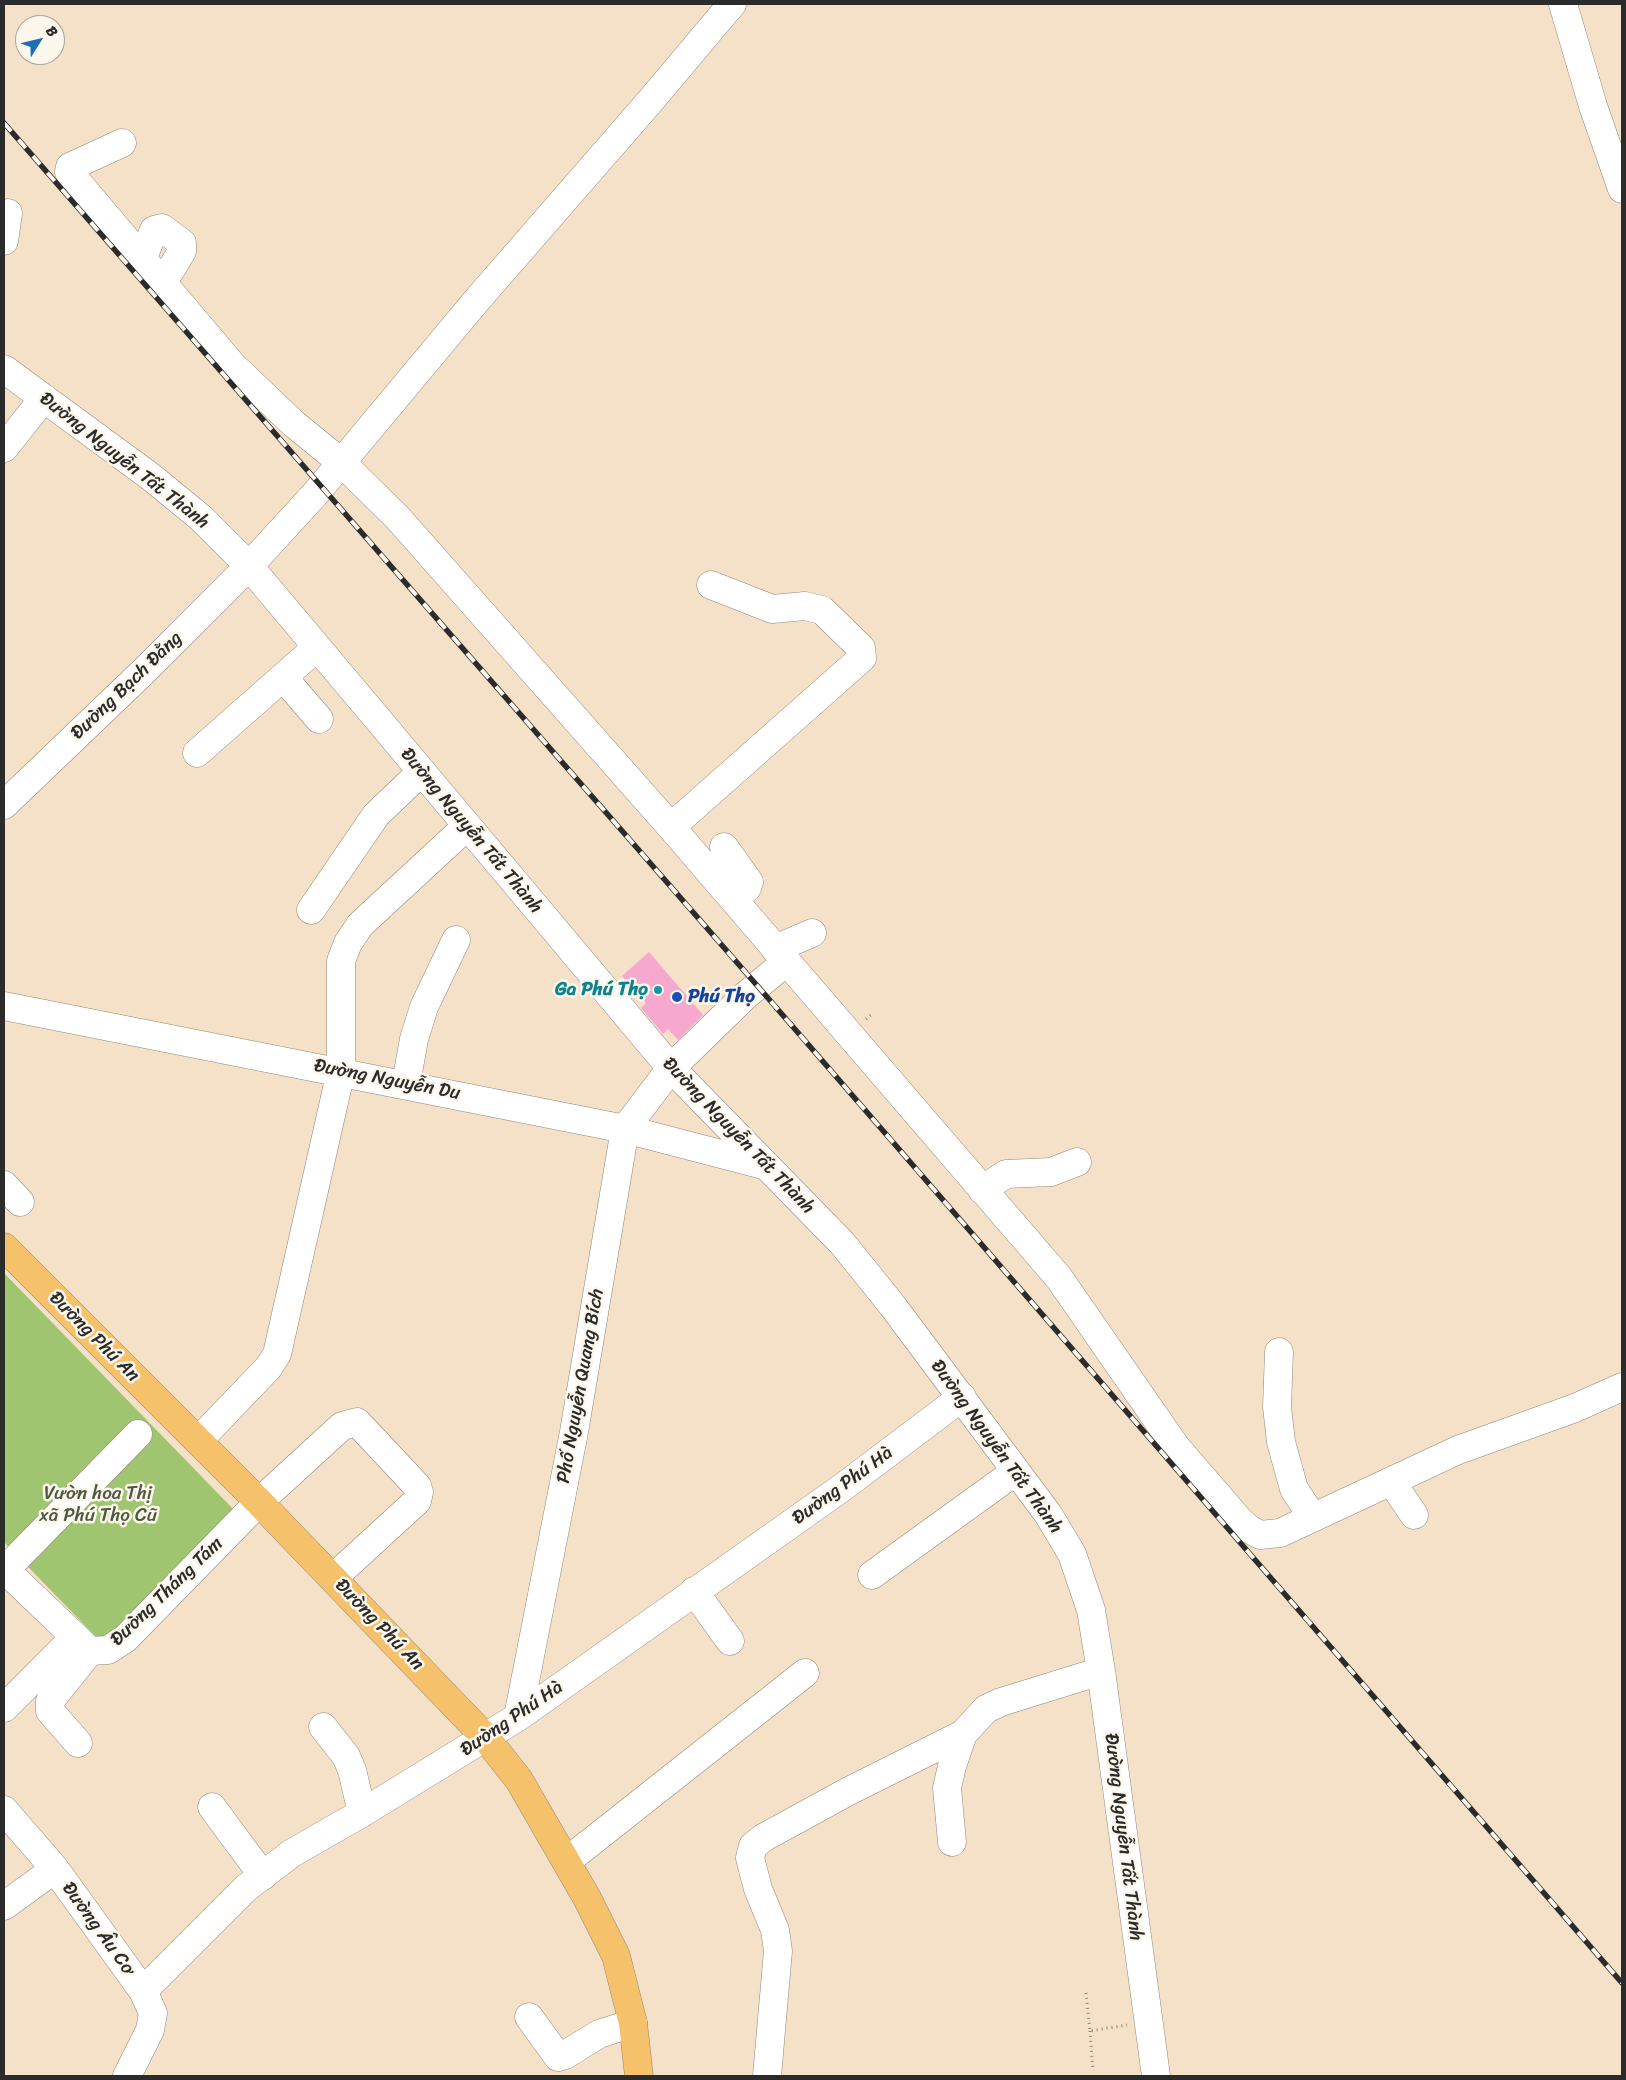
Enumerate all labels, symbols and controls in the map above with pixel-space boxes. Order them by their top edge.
north arrow [15,15,65,65]
text: B [39,21,64,42]
street label: Đường Nguyễn Tất Thành [35,388,213,534]
street label: Đường Bạch Đằng [67,627,187,745]
street label: Đường Nguyễn Tất Thành [395,744,547,918]
place label: Ga Phú Thọ [555,979,648,1001]
marker: Ga Phú Thọ [652,984,664,996]
place label: Phú Thọ [688,986,755,1008]
marker: Phú Thọ [670,990,684,1004]
street label: Đường Nguyễn Tất Thành [657,1053,819,1219]
street label: Đường Nguyễn Du [312,1055,462,1105]
street label: Đường Phú An [44,1287,144,1387]
street label: Phố Nguyễn Quang Bích [553,1287,609,1485]
street label: Đường Nguyễn Tất Thành [925,1356,1067,1538]
street label: Đường Phú Hà [788,1442,898,1530]
park label: Vườn hoa Thị xã Phú Thọ Cũ [39,1483,157,1527]
street label: Đường Tháng Tám [106,1533,228,1651]
street label: Đường Phú An [330,1574,428,1676]
street label: Đường Phú Hà [456,1676,568,1762]
street label: Đường Nguyễn Tất Thành [1099,1732,1147,1942]
street label: Đường Âu Cơ [57,1878,139,1980]

